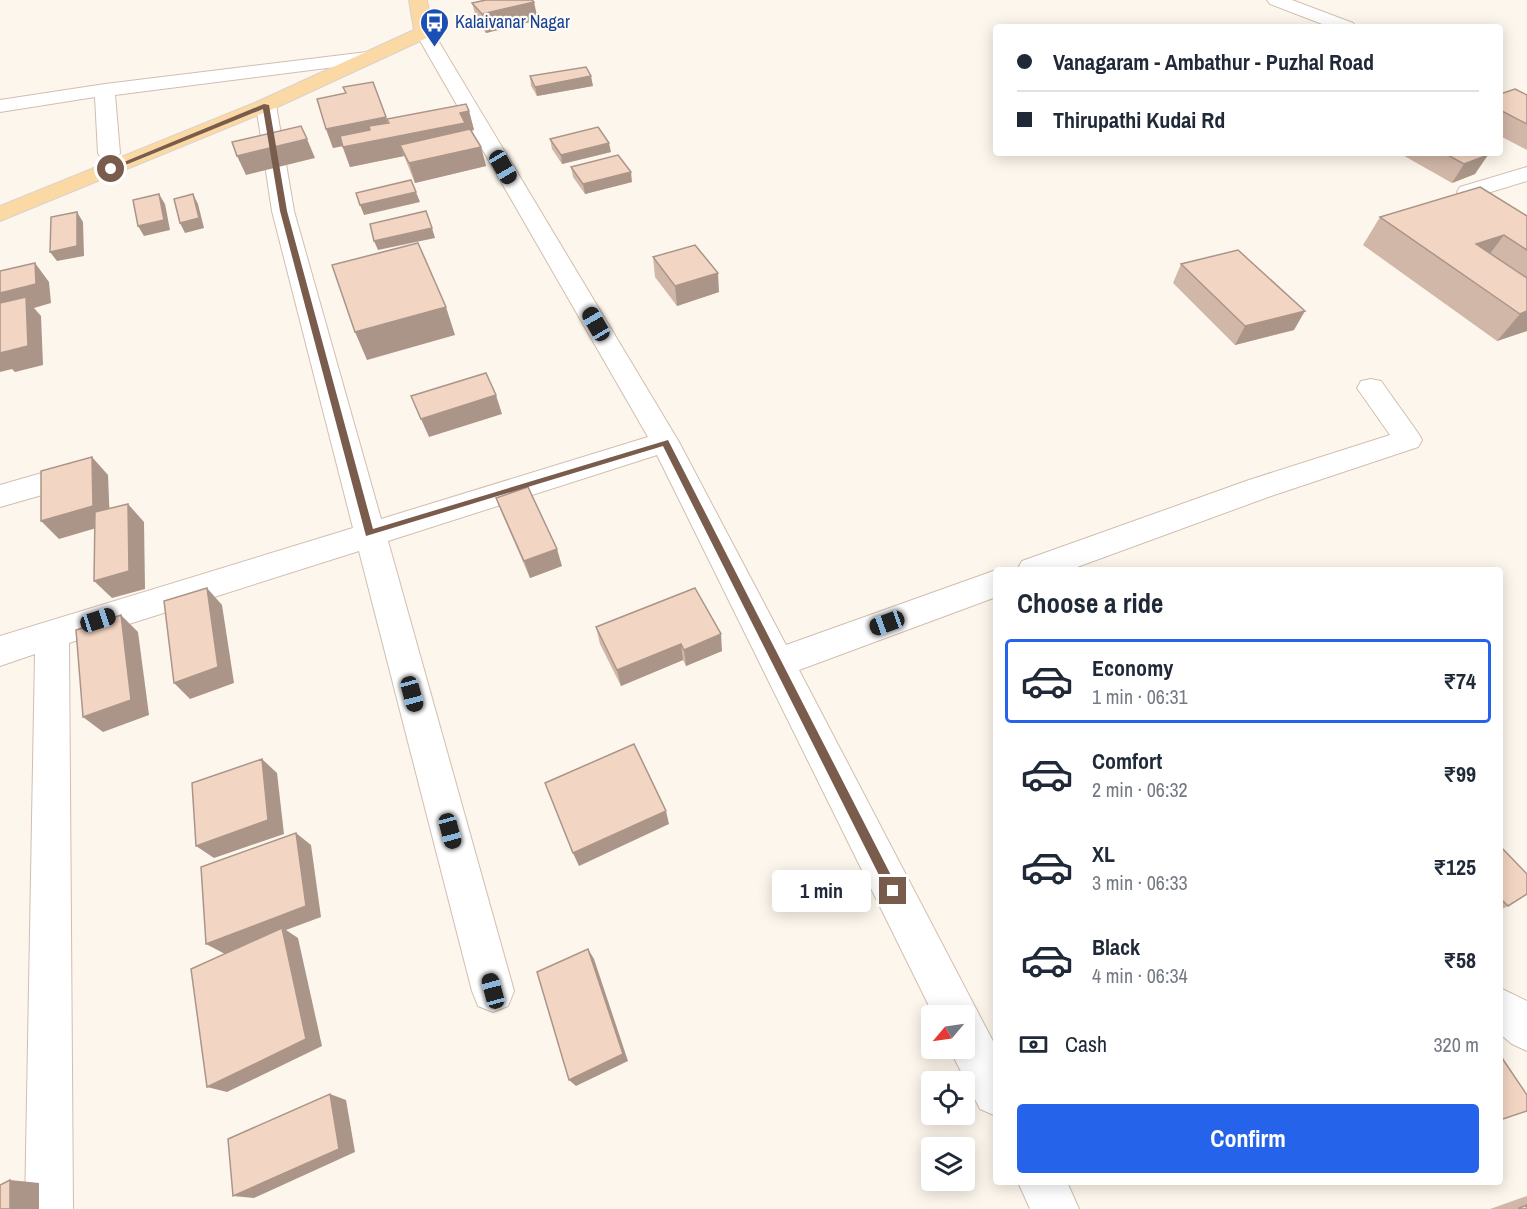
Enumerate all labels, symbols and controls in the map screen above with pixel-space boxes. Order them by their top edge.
bus stop icon: Kalaivanar Nagar [418,6,450,48]
place label: Kalaivanar Nagar [455,9,570,34]
text: Vanagaram - Ambathur - Puzhal Road [1053,47,1374,77]
text: Thirupathi Kudai Rd [1053,105,1225,135]
car [486,147,520,187]
route start [97,155,124,182]
car [579,304,613,344]
text: Choose a ride [1017,585,1163,621]
car [78,606,118,634]
car [867,608,907,638]
text: Economy [1092,653,1173,683]
icon: car [1020,654,1074,708]
text: ₹74 [1443,666,1476,696]
car [399,674,425,714]
text: 1 min · 06:31 [1092,683,1188,710]
text: Comfort [1092,746,1162,776]
icon: car [1020,747,1074,801]
text: ₹99 [1443,759,1476,789]
text: 2 min · 06:32 [1092,776,1188,803]
car [437,811,463,851]
text: XL [1092,839,1115,869]
icon: car [1020,840,1074,894]
text: ₹125 [1433,852,1476,882]
text: 3 min · 06:33 [1092,869,1188,896]
callout: 1 min [773,870,872,912]
text: 1 min [800,877,843,904]
route end [879,877,906,904]
text: Black [1092,932,1140,962]
icon: car [1020,933,1074,987]
text: ₹58 [1443,945,1476,975]
text: 4 min · 06:34 [1092,962,1188,989]
car [480,971,506,1011]
north arrow [921,1005,975,1059]
map controls [921,1005,975,1191]
icon: cash [1017,1028,1050,1061]
text: Cash [1065,1029,1107,1059]
text: 320 m [1433,1031,1479,1058]
button: locate [921,1071,975,1125]
button: Confirm [1017,1104,1479,1173]
button: layers [921,1137,975,1191]

